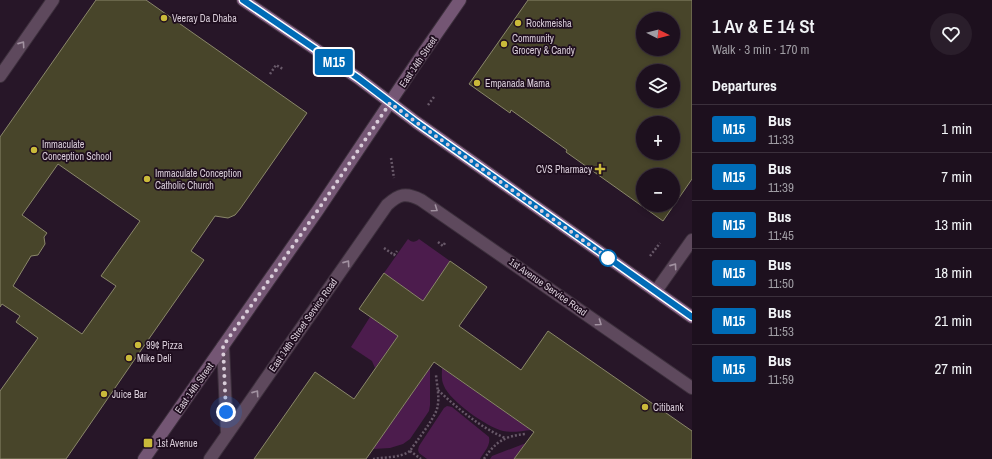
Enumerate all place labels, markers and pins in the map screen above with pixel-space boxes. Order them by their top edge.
place label: Veeray Da Dhaba [172,12,237,25]
marker: Veeray Da Dhaba [159,13,169,23]
place label: Rockmeisha [526,17,572,30]
marker: Rockmeisha [513,18,523,28]
place label: Community Grocery & Candy [512,32,576,57]
marker: Community Grocery & Candy [499,39,509,49]
place label: Empanada Mama [485,77,550,90]
marker: Empanada Mama [472,78,482,88]
place label: Immaculate Conception School [42,138,111,163]
marker: Immaculate Conception School [29,145,39,155]
place label: CVS Pharmacy [536,163,593,176]
marker: CVS Pharmacy [595,164,605,174]
place label: Immaculate Conception Catholic Church [155,167,242,192]
marker: Immaculate Conception Catholic Church [142,174,152,184]
unlabelled marker [599,249,617,267]
place label: 99¢ Pizza [146,339,183,352]
marker: 99¢ Pizza [133,340,143,350]
place label: Mike Deli [137,352,172,365]
marker: Mike Deli [124,353,134,363]
place label: Juice Bar [112,388,147,401]
marker: Juice Bar [99,389,109,399]
place label: Citibank [653,401,684,414]
marker: Citibank [640,402,650,412]
marker: 1st Avenue [142,437,154,449]
place label: 1st Avenue [157,437,198,450]

